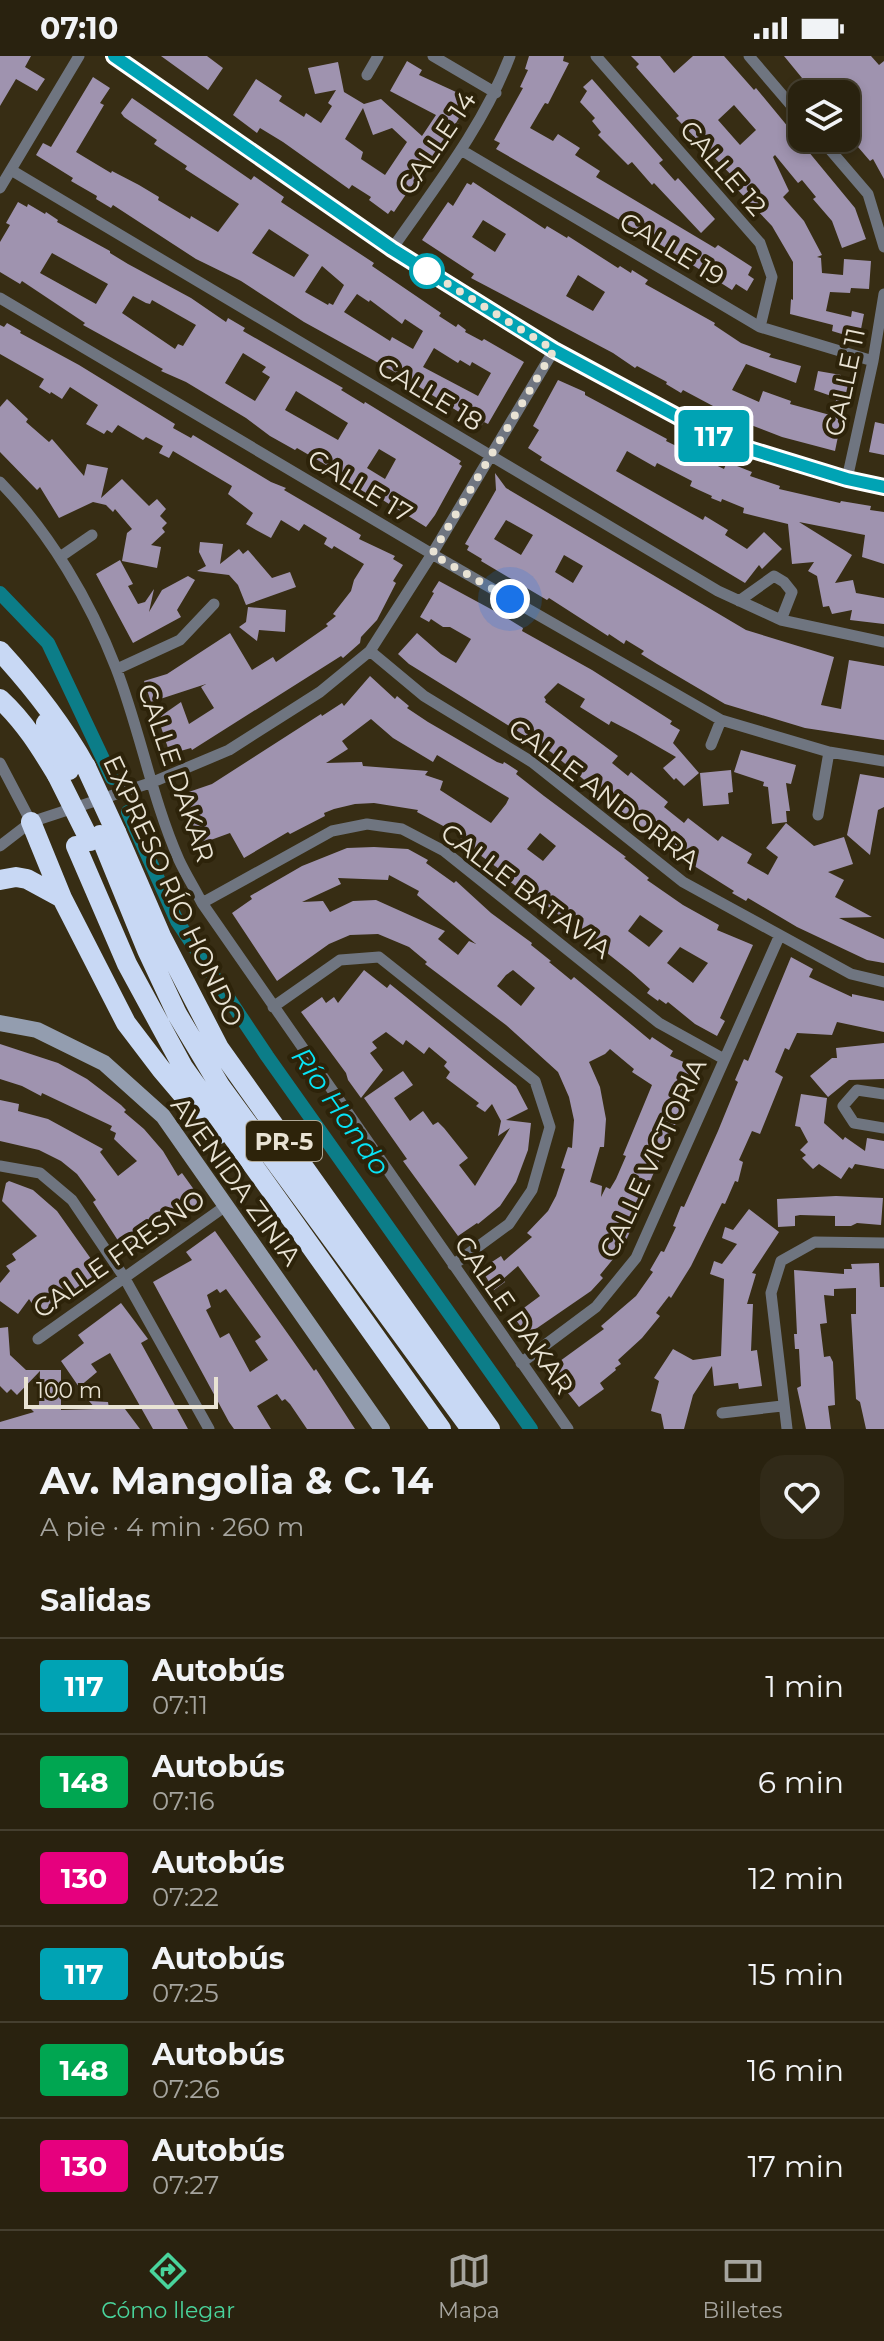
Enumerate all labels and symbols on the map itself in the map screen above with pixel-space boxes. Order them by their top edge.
street label: CALLE 14 [391,85,483,201]
street label: CALLE 12 [673,114,773,222]
street label: CALLE 19 [614,205,730,293]
unlabelled marker [410,254,444,288]
street label: CALLE 11 [818,325,872,439]
street label: CALLE 18 [371,350,489,438]
line badge: 117 [668,410,760,462]
street label: CALLE 17 [302,442,418,530]
your location [490,579,530,619]
street label: CALLE DAKAR [131,680,221,866]
street label: CALLE ANDORRA [502,712,706,876]
street label: EXPRESO RÍO HONDO [96,750,250,1032]
street label: CALLE BATAVIA [435,817,618,966]
water label: Río Hondo [284,1040,398,1182]
street label: CALLE VICTORIA [593,1053,713,1263]
street label: AVENIDA ZINIA [164,1090,308,1272]
road number: PR-5 [246,1121,322,1161]
street label: CALLE FRESNO [27,1183,211,1325]
street label: CALLE DAKAR [447,1229,581,1401]
scale bar [24,1373,218,1409]

